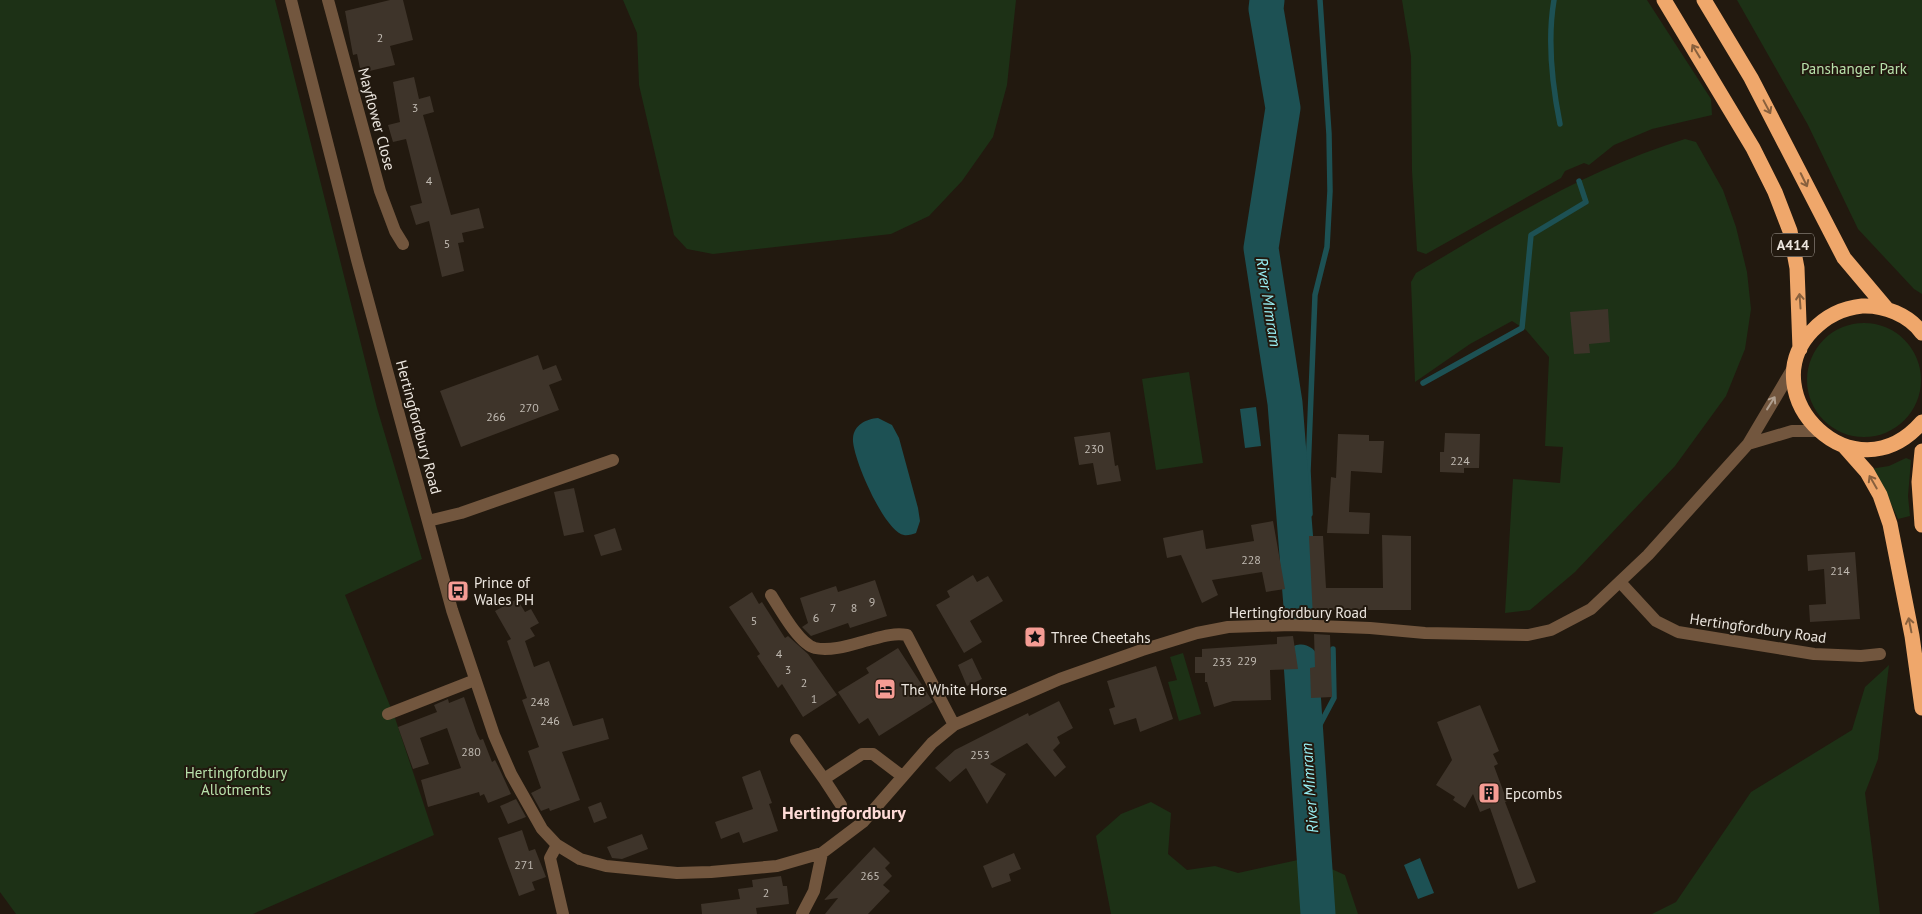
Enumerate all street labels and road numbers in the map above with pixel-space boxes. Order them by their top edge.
street label: Mayflower Close [354,66,400,172]
road number: A414 [1772,234,1814,256]
street label: Hertingfordbury Road [392,358,446,496]
street label: Hertingfordbury Road [1229,603,1367,622]
street label: Hertingfordbury Road [1688,609,1828,647]

